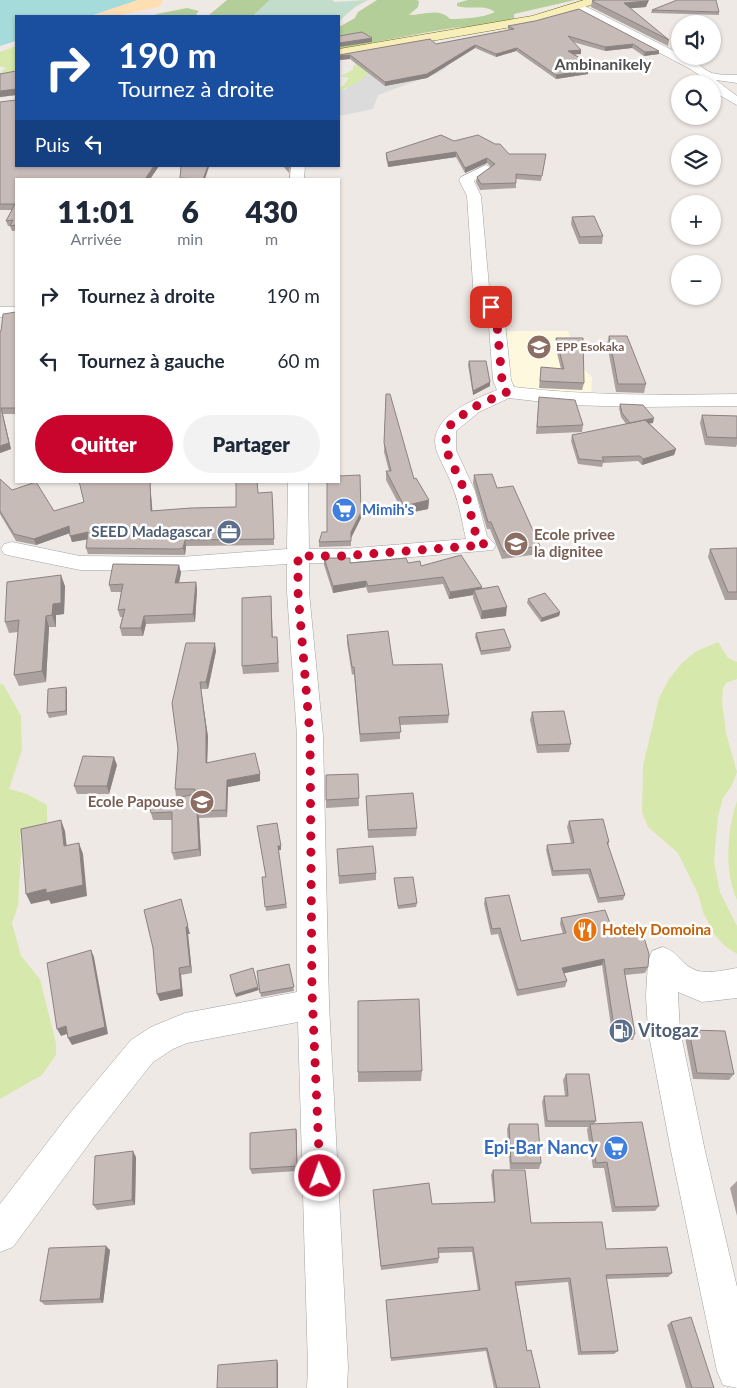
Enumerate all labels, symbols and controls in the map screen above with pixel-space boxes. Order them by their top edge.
map controls [671,15,721,305]
button: sound [671,15,721,65]
text: 190 m [118,33,217,75]
icon: right [35,35,100,100]
district label: Ambinanikely [554,54,652,73]
text: Tournez à droite [118,75,274,102]
button: search [671,75,721,125]
icon: left [80,130,108,158]
text: Puis [35,133,70,156]
button: layers [671,135,721,185]
text: 11:01 [57,193,135,229]
text: 6 [181,193,199,229]
text: 430 [245,193,298,229]
button: + [671,195,721,245]
text: Arrivée [70,229,122,248]
text: min [177,229,203,248]
text: m [265,229,278,248]
button: − [671,255,721,305]
icon: right [35,282,63,310]
text: Tournez à droite [78,284,215,307]
text: 190 m [266,284,320,307]
pin [470,286,512,328]
icon: arrive [477,293,505,321]
school or university icon: EPP Esokaka [526,334,552,360]
place label: EPP Esokaka [556,339,624,354]
icon: left [35,347,63,375]
text: Tournez à gauche [78,349,225,372]
text: 60 m [277,349,320,372]
button: Quitter [35,415,173,473]
button: Partager [183,415,320,473]
supermarket icon: Mimih's [331,497,357,523]
place label: Mimih's [362,500,414,518]
office icon: SEED Madagascar [216,519,242,545]
place label: SEED Madagascar [91,522,212,540]
place label: Ecole privee la dignitee [534,525,615,560]
school or university icon: Ecole privee la dignitee [503,531,529,557]
school or university icon: Ecole Papouse [189,789,215,815]
place label: Ecole Papouse [88,792,184,810]
restaurant icon: Hotely Domoina [572,917,598,943]
place label: Hotely Domoina [602,920,711,938]
fuel station icon: Vitogaz [608,1018,634,1044]
place label: Vitogaz [637,1019,699,1041]
supermarket icon: Epi-Bar Nancy [603,1135,629,1161]
place label: Epi-Bar Nancy [484,1136,599,1158]
position arrow [293,1149,345,1201]

